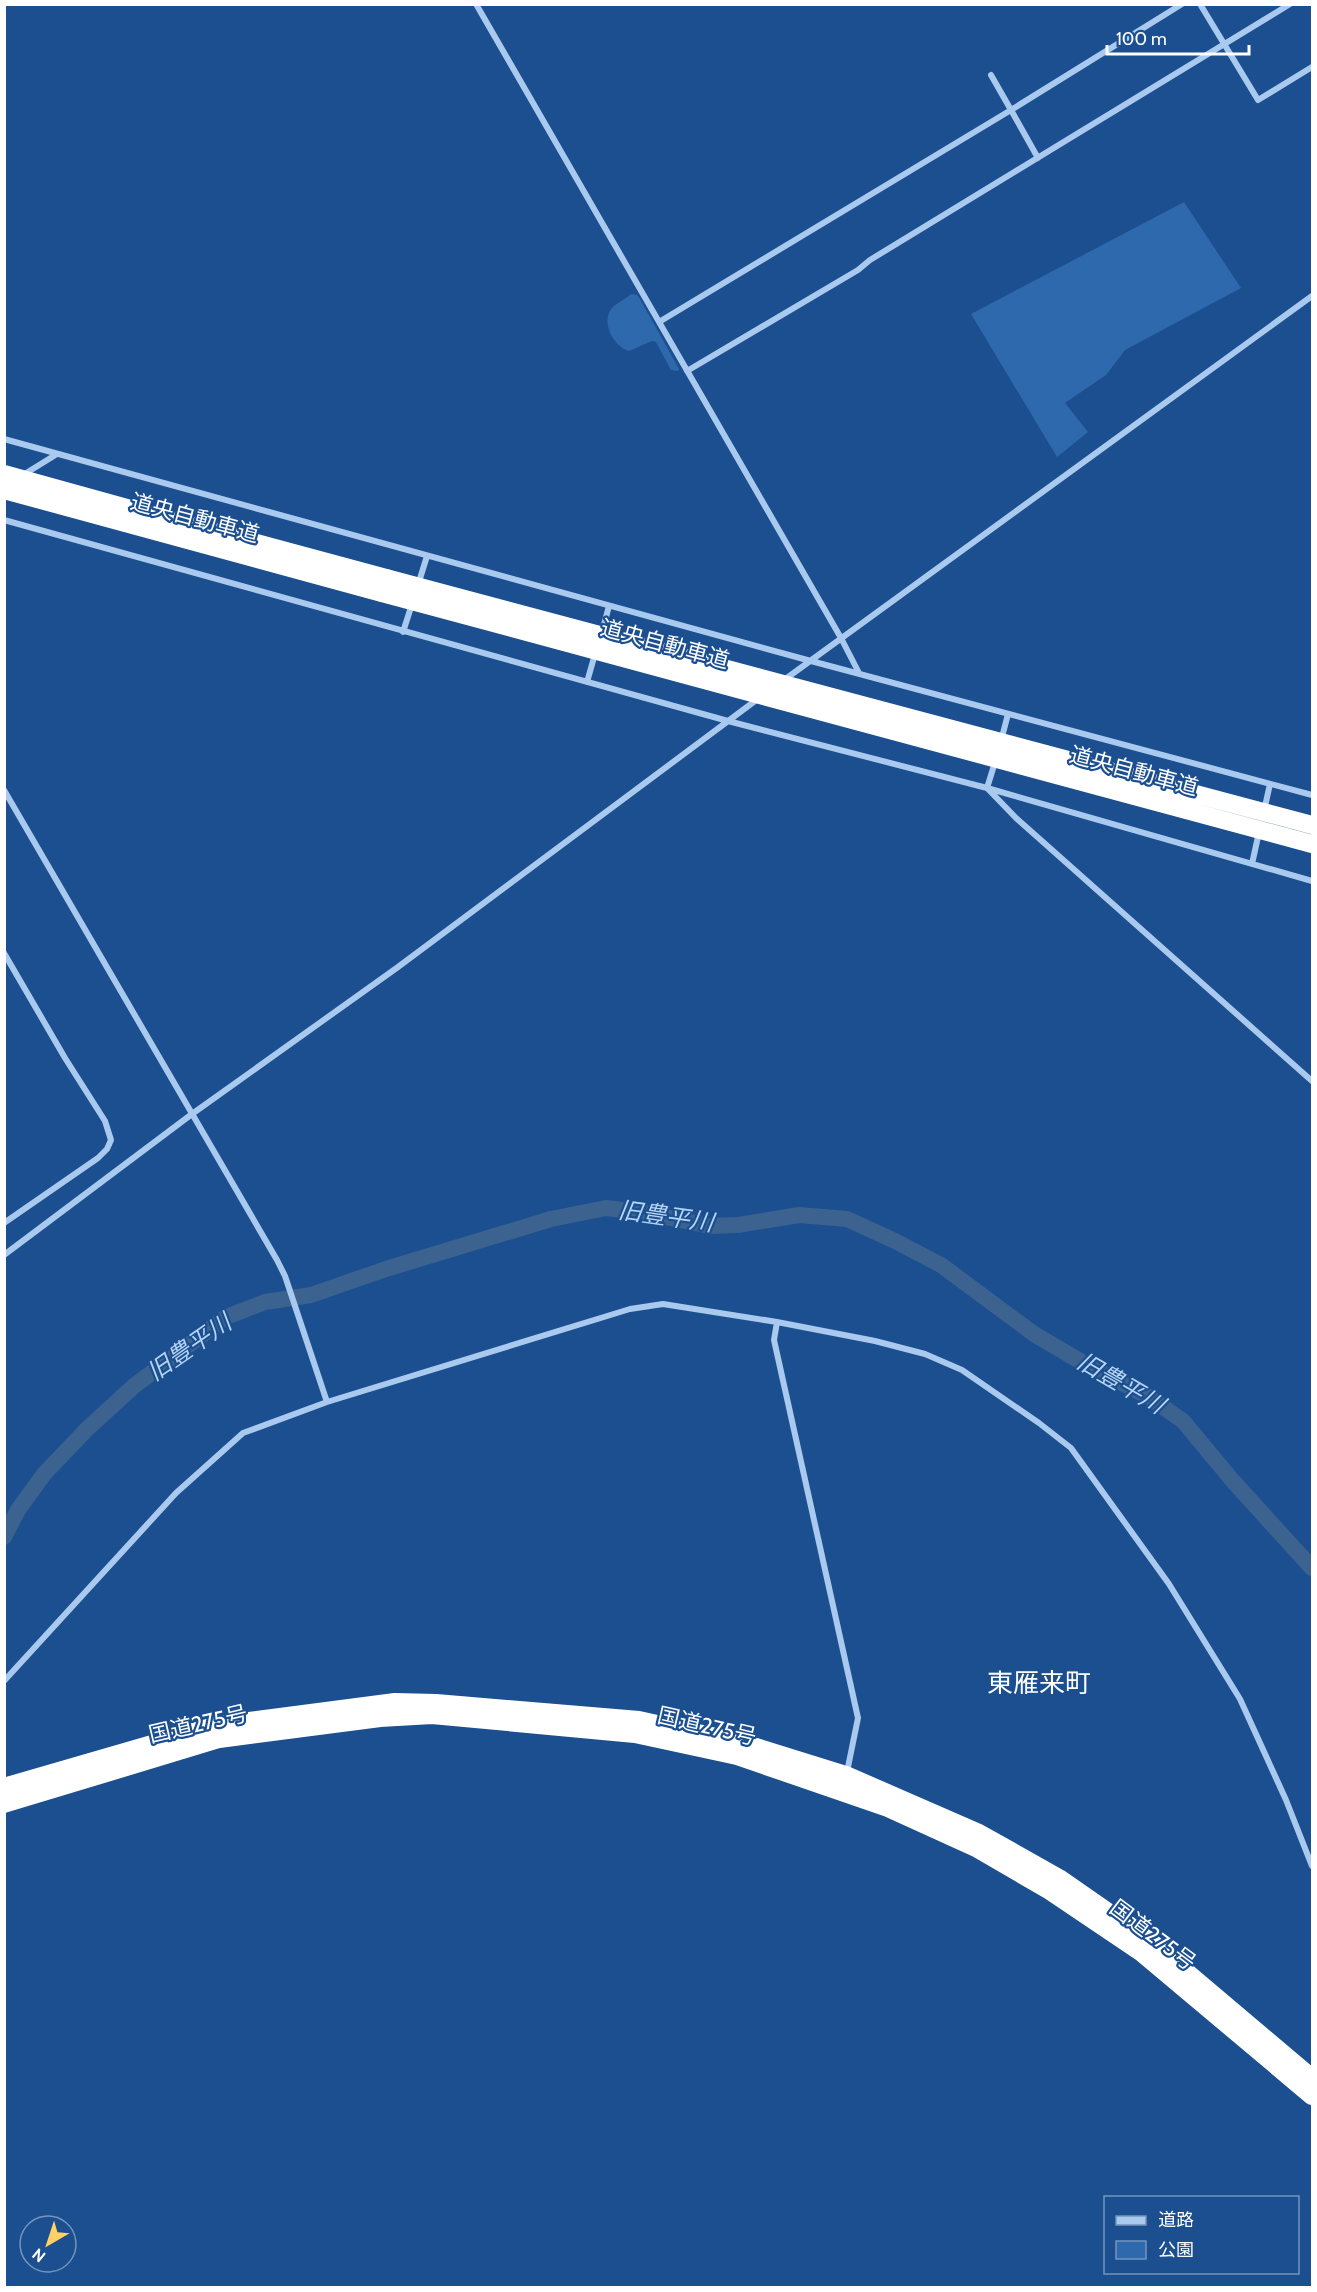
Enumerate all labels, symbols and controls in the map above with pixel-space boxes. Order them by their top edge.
scale bar [1107,18,1250,56]
text: 100 m [1116,28,1167,50]
street label: 道央自動車道 [128,488,262,548]
street label: 道央自動車道 [598,614,732,674]
street label: 道央自動車道 [1067,741,1201,801]
water label: 旧豊平川 [616,1195,719,1237]
water label: 旧豊平川 [141,1306,239,1386]
water label: 旧豊平川 [1072,1346,1172,1421]
district label: 東雁来町 [987,1667,1091,1699]
street label: 国道275号 [146,1700,250,1748]
street label: 国道275号 [655,1702,759,1750]
street label: 国道275号 [1105,1894,1201,1976]
legend [1104,2196,1299,2274]
text: 道路 [1158,2209,1194,2231]
north arrow [18,2214,78,2274]
text: 公園 [1158,2239,1194,2261]
text: N [29,2244,49,2266]

